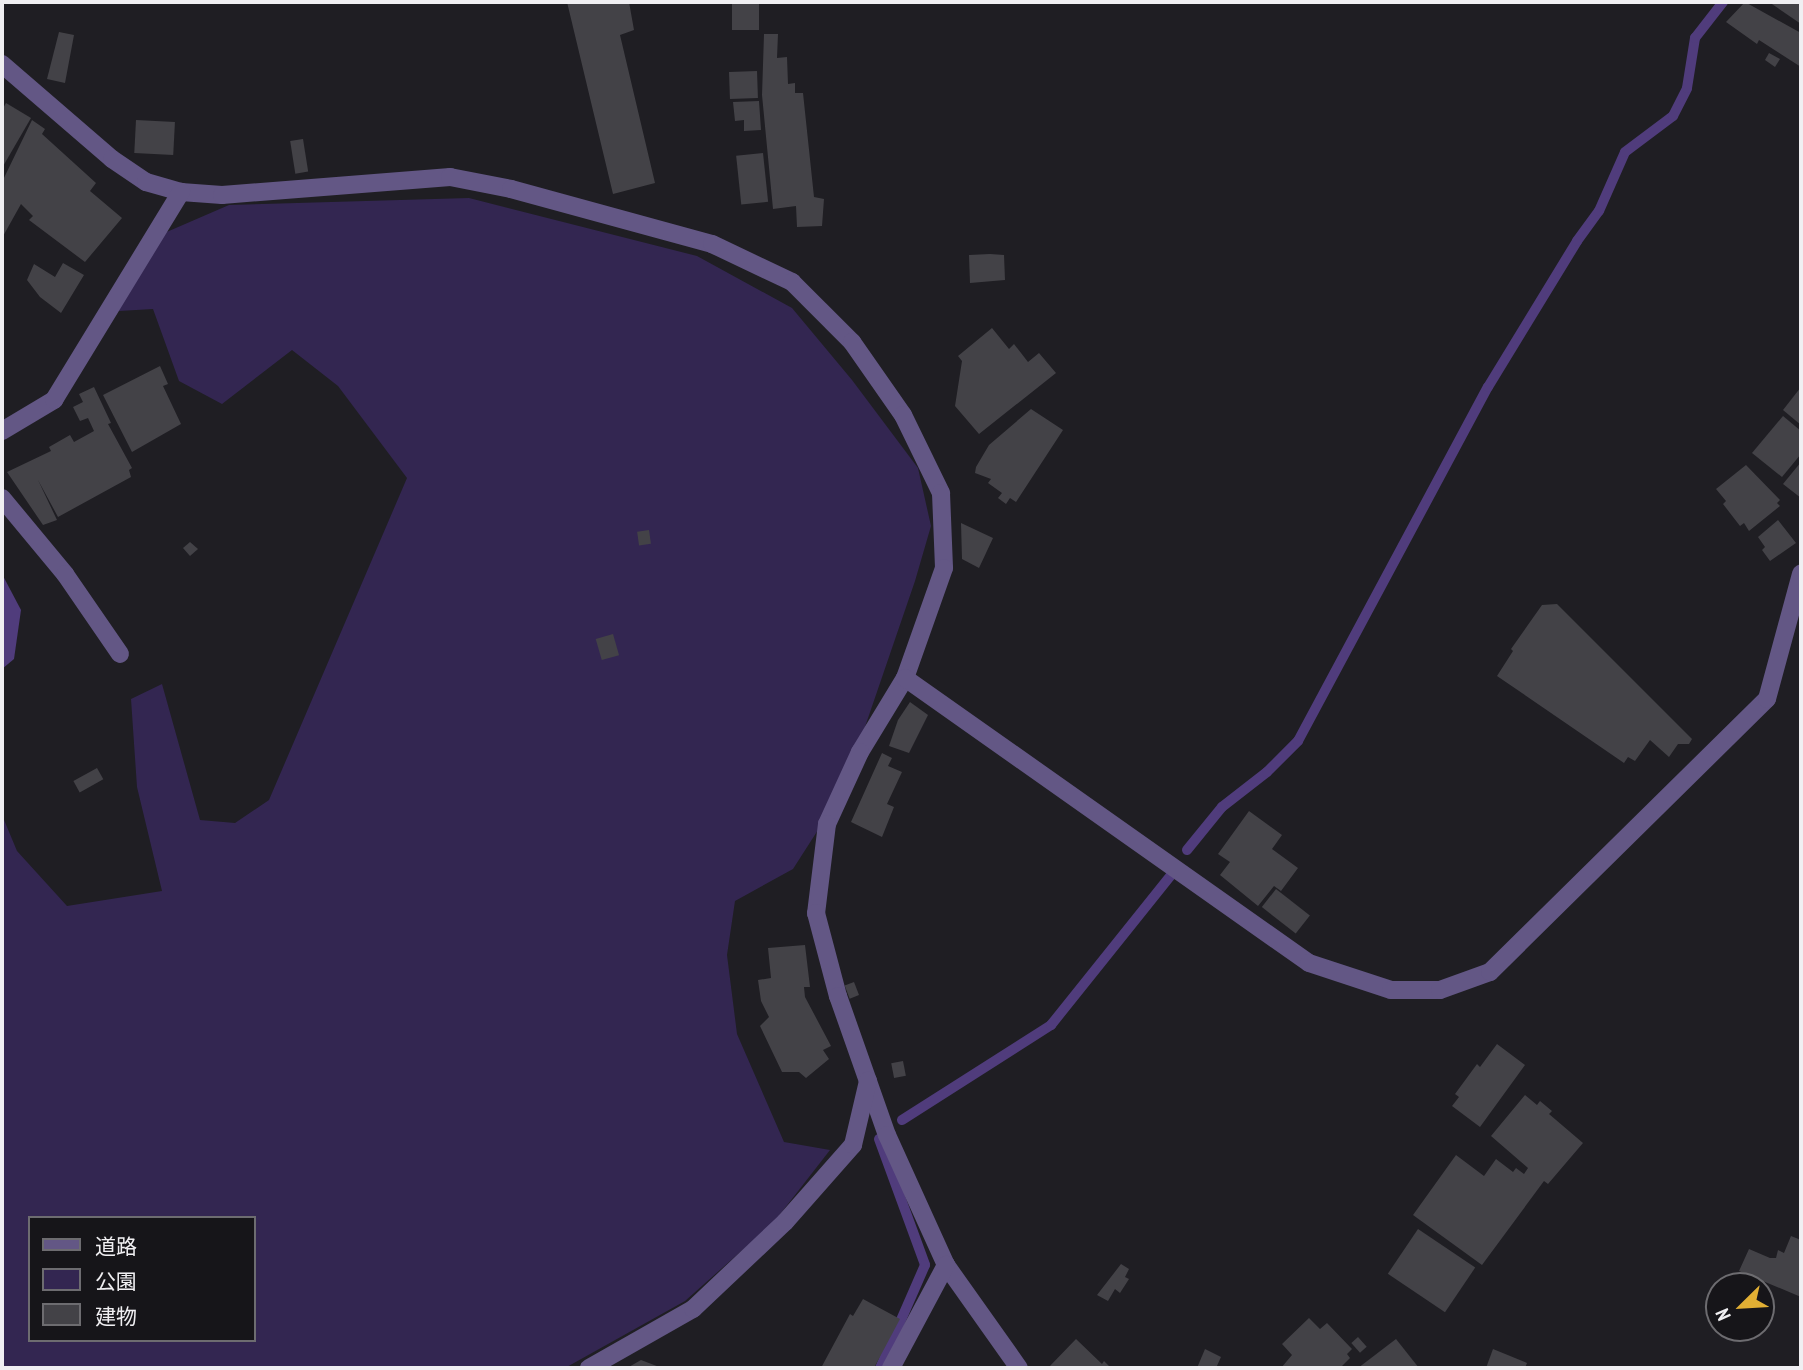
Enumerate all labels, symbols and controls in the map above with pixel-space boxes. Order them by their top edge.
legend [28,1216,256,1342]
text: 道路 [95,1233,137,1260]
text: 公園 [95,1268,137,1295]
north arrow [1705,1272,1775,1342]
text: 建物 [95,1303,137,1330]
text: N [1710,1305,1736,1324]

